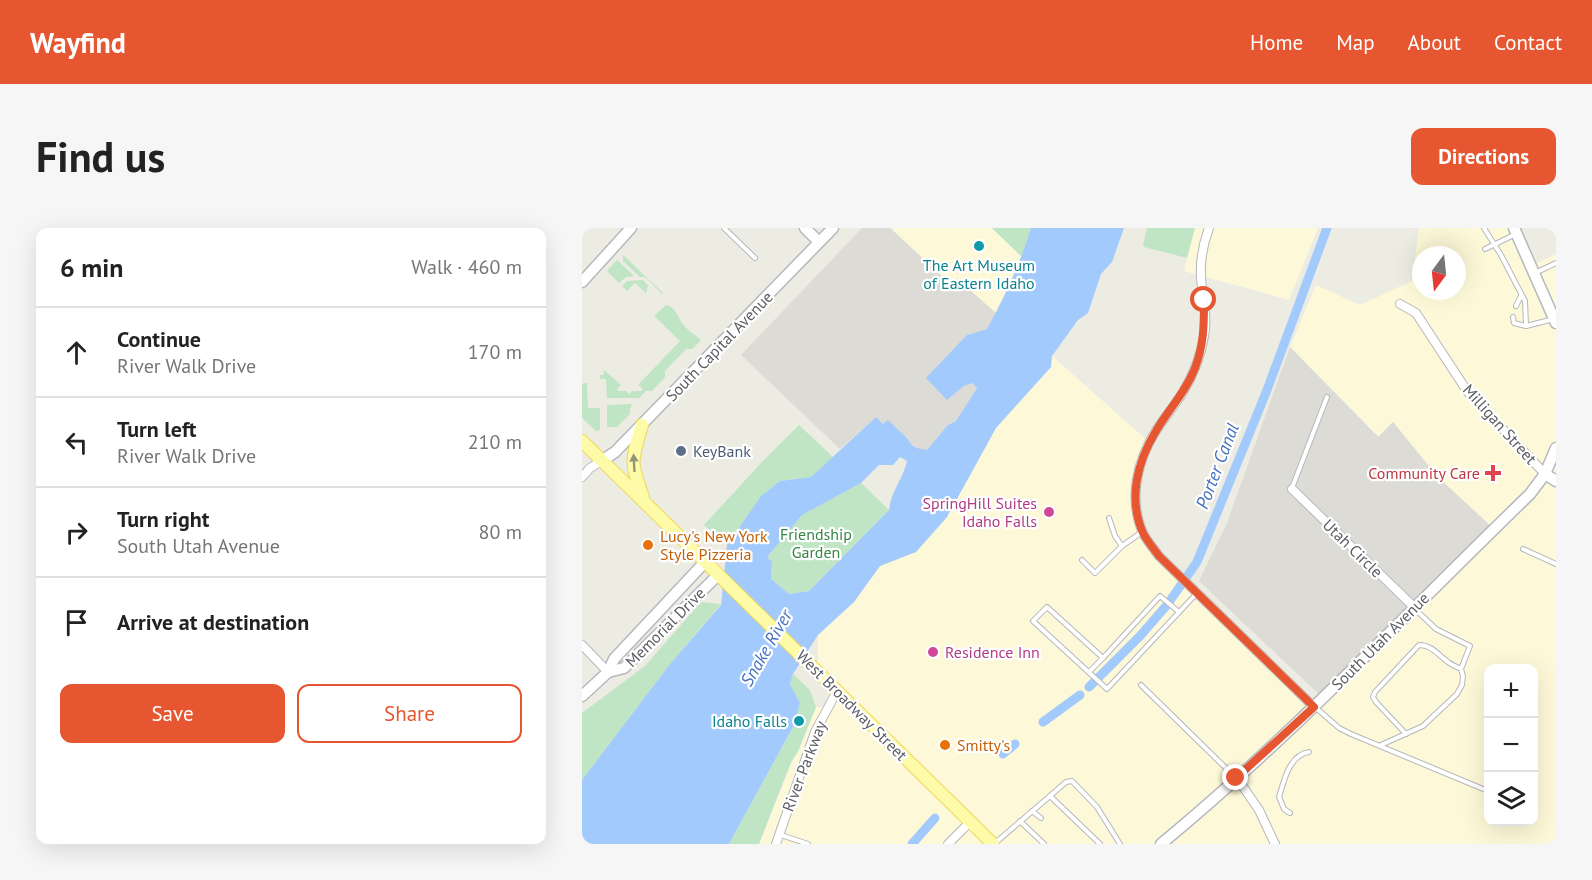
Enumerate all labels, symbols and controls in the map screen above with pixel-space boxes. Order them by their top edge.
text: Wayfind [30,24,126,61]
text: Home [1250,29,1303,56]
text: Map [1336,29,1375,56]
text: About [1408,29,1461,56]
text: Contact [1494,29,1562,56]
button: Directions [1411,128,1556,185]
text: Find us [36,129,165,184]
marker: The Art Museum of Eastern Idaho [972,239,986,253]
north arrow [1412,246,1466,300]
text: 6 min [60,251,123,284]
text: Walk · 460 m [411,254,522,280]
place label: The Art Museum of Eastern Idaho [923,255,1035,293]
route start [1190,286,1216,312]
street label: South Capital Avenue [661,287,777,405]
text: Continue [117,325,201,353]
icon: ahead [60,336,93,369]
text: 170 m [468,339,522,365]
text: River Walk Drive [117,353,256,379]
street label: Milligan Street [1459,380,1542,469]
text: Turn left [117,415,197,443]
water label: Porter Canal [1190,420,1244,512]
icon: left [60,426,93,459]
text: 210 m [468,429,522,455]
place label: KeyBank [693,441,751,461]
text: River Walk Drive [117,443,256,469]
marker: KeyBank [674,444,688,458]
one-way arrow [629,453,638,472]
place label: Community Care [1368,463,1480,483]
marker: Community Care [1484,464,1502,482]
place label: SpringHill Suites Idaho Falls [923,493,1037,531]
text: Turn right [117,505,209,533]
marker: SpringHill Suites Idaho Falls [1042,505,1056,519]
street label: Utah Circle [1319,515,1387,581]
icon: right [60,516,93,549]
text: 80 m [479,519,522,545]
park label: Friendship Garden [780,524,852,562]
place label: Lucy's New York Style Pizzeria [660,526,768,564]
text: South Utah Avenue [117,533,280,559]
marker: Lucy's New York Style Pizzeria [641,538,655,552]
street label: Memorial Drive [621,583,709,671]
street label: South Utah Avenue [1327,588,1433,694]
water label: Snake River [735,605,798,690]
icon: arrive [60,606,93,639]
text: Arrive at destination [117,608,309,636]
place label: Residence Inn [945,642,1040,662]
street label: West Broadway Street [792,645,912,765]
marker: Residence Inn [926,645,940,659]
map controls [1484,664,1538,826]
button: + [1484,664,1538,718]
button: Save [60,684,285,743]
button: Share [297,684,522,743]
place label: Idaho Falls [712,711,787,731]
marker: Idaho Falls [792,714,806,728]
street label: River Parkway [778,717,831,814]
button: − [1484,718,1538,772]
place label: Smitty's [957,735,1011,755]
marker: Smitty's [938,738,952,752]
route end [1222,764,1248,790]
button: layers [1484,772,1538,826]

